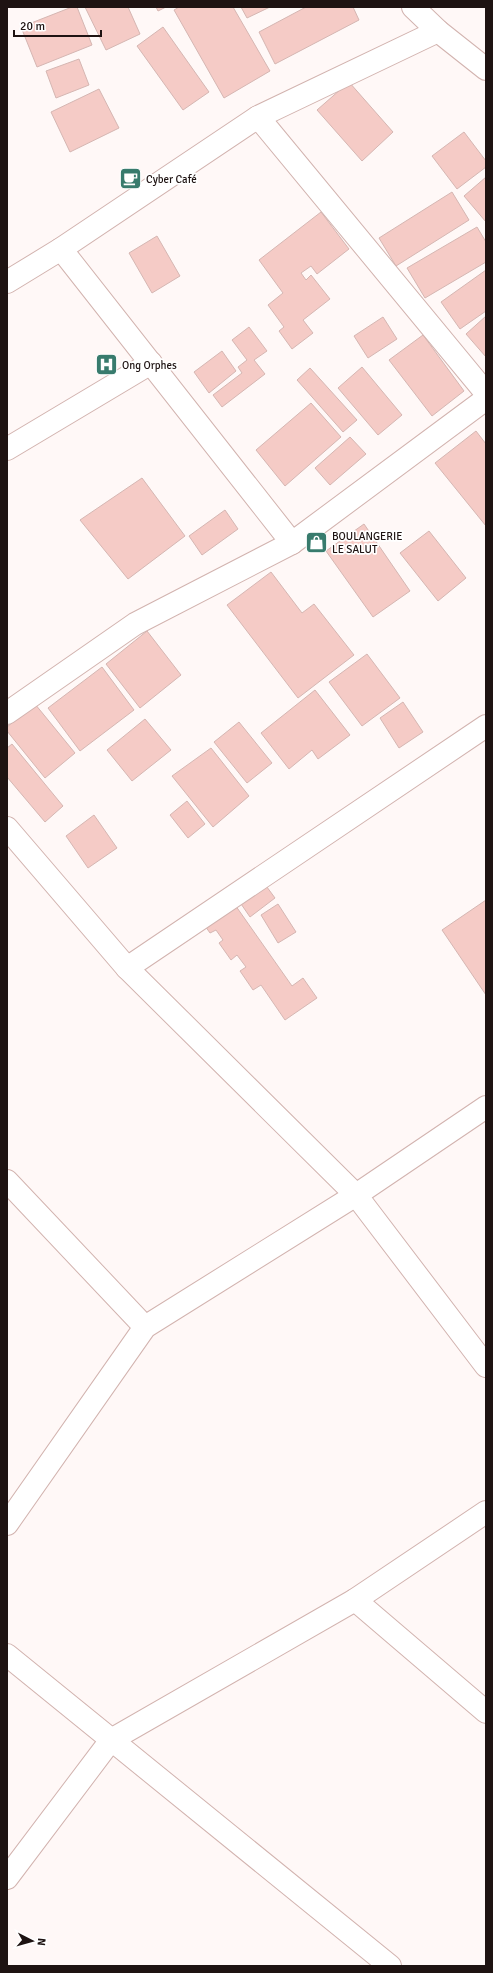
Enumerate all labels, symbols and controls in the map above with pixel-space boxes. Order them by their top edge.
scale bar [14,12,101,38]
text: 20 m [20,19,45,34]
cafe icon: Cyber Café [117,166,143,192]
place label: Cyber Café [146,173,197,186]
hospital icon: Ong Orphes [94,352,120,378]
place label: Ong Orphes [122,359,177,372]
shop icon: BOULANGERIE LE SALUT [304,529,330,555]
place label: BOULANGERIE LE SALUT [332,530,402,556]
north arrow [12,1921,52,1961]
text: N [35,1938,48,1946]

